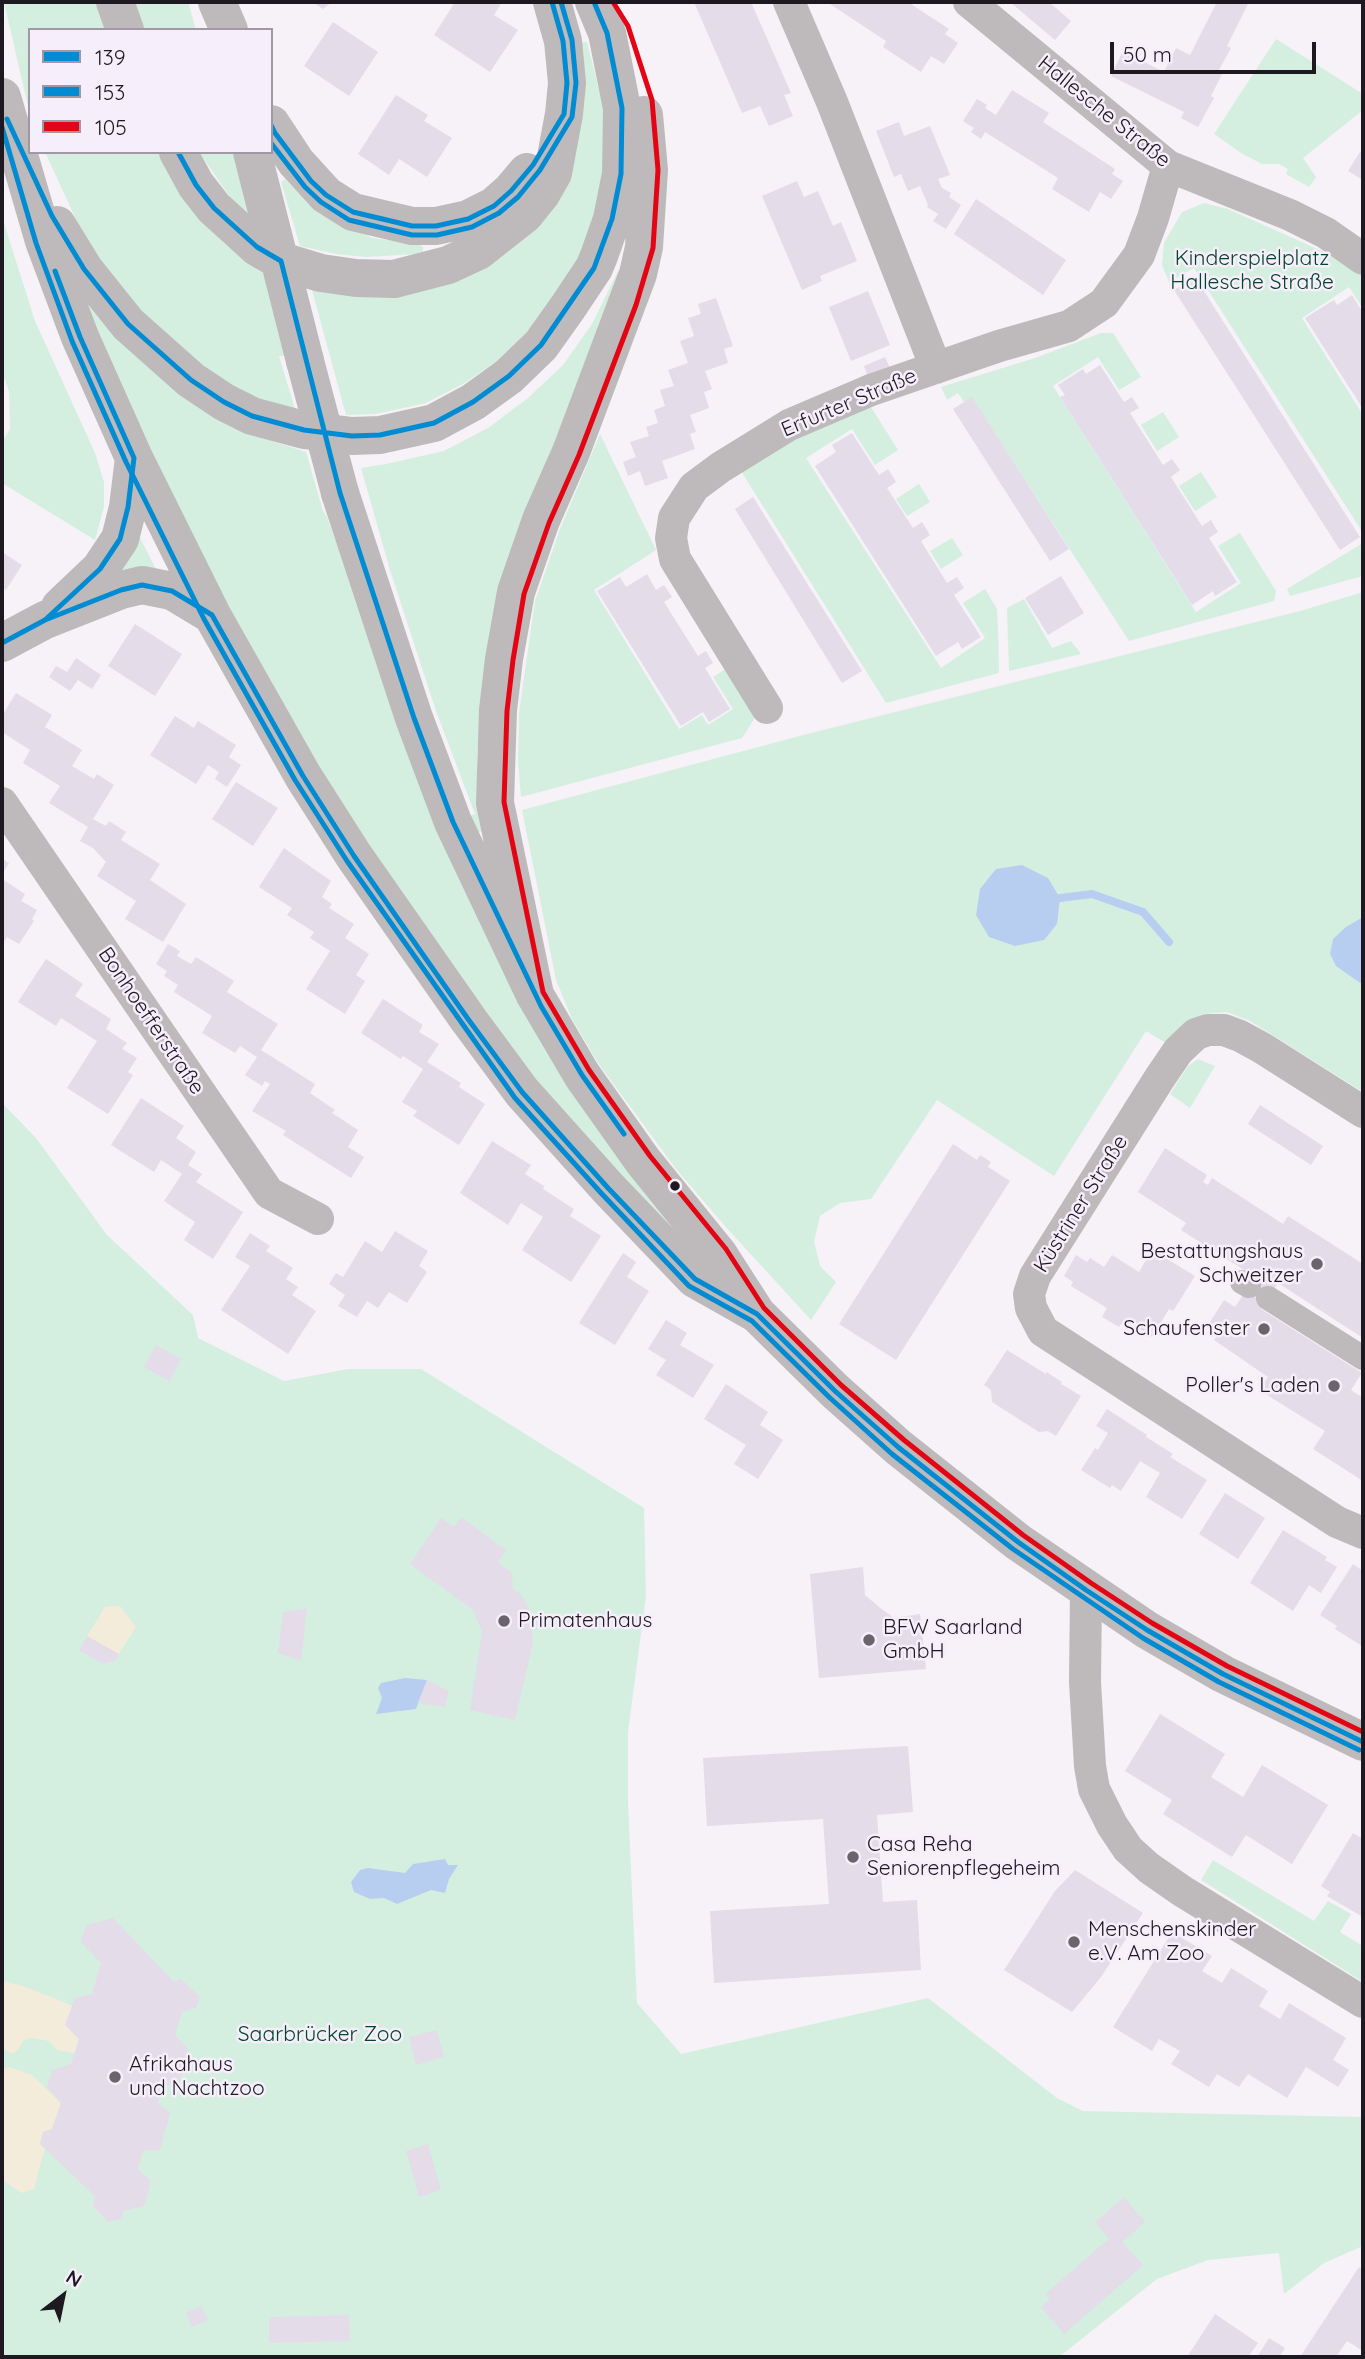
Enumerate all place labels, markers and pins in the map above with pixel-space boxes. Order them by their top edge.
unlabelled marker [668,1179,682,1193]
place label: Bestattungshaus Schweitzer [1140,1239,1303,1289]
marker: Bestattungshaus Schweitzer [1309,1256,1325,1272]
place label: Schaufenster [1123,1316,1250,1342]
marker: Schaufenster [1256,1321,1272,1337]
place label: Poller's Laden [1185,1373,1320,1399]
marker: Poller's Laden [1326,1378,1342,1394]
place label: Primatenhaus [518,1608,652,1634]
marker: Primatenhaus [496,1613,512,1629]
place label: BFW Saarland GmbH [883,1615,1023,1665]
marker: BFW Saarland GmbH [861,1632,877,1648]
place label: Casa Reha Seniorenpflegeheim [867,1832,1060,1882]
marker: Casa Reha Seniorenpflegeheim [845,1849,861,1865]
place label: Menschenskinder e.V. Am Zoo [1088,1917,1256,1967]
marker: Menschenskinder e.V. Am Zoo [1066,1934,1082,1950]
place label: Afrikahaus und Nachtzoo [129,2052,265,2102]
marker: Afrikahaus und Nachtzoo [107,2069,123,2085]

